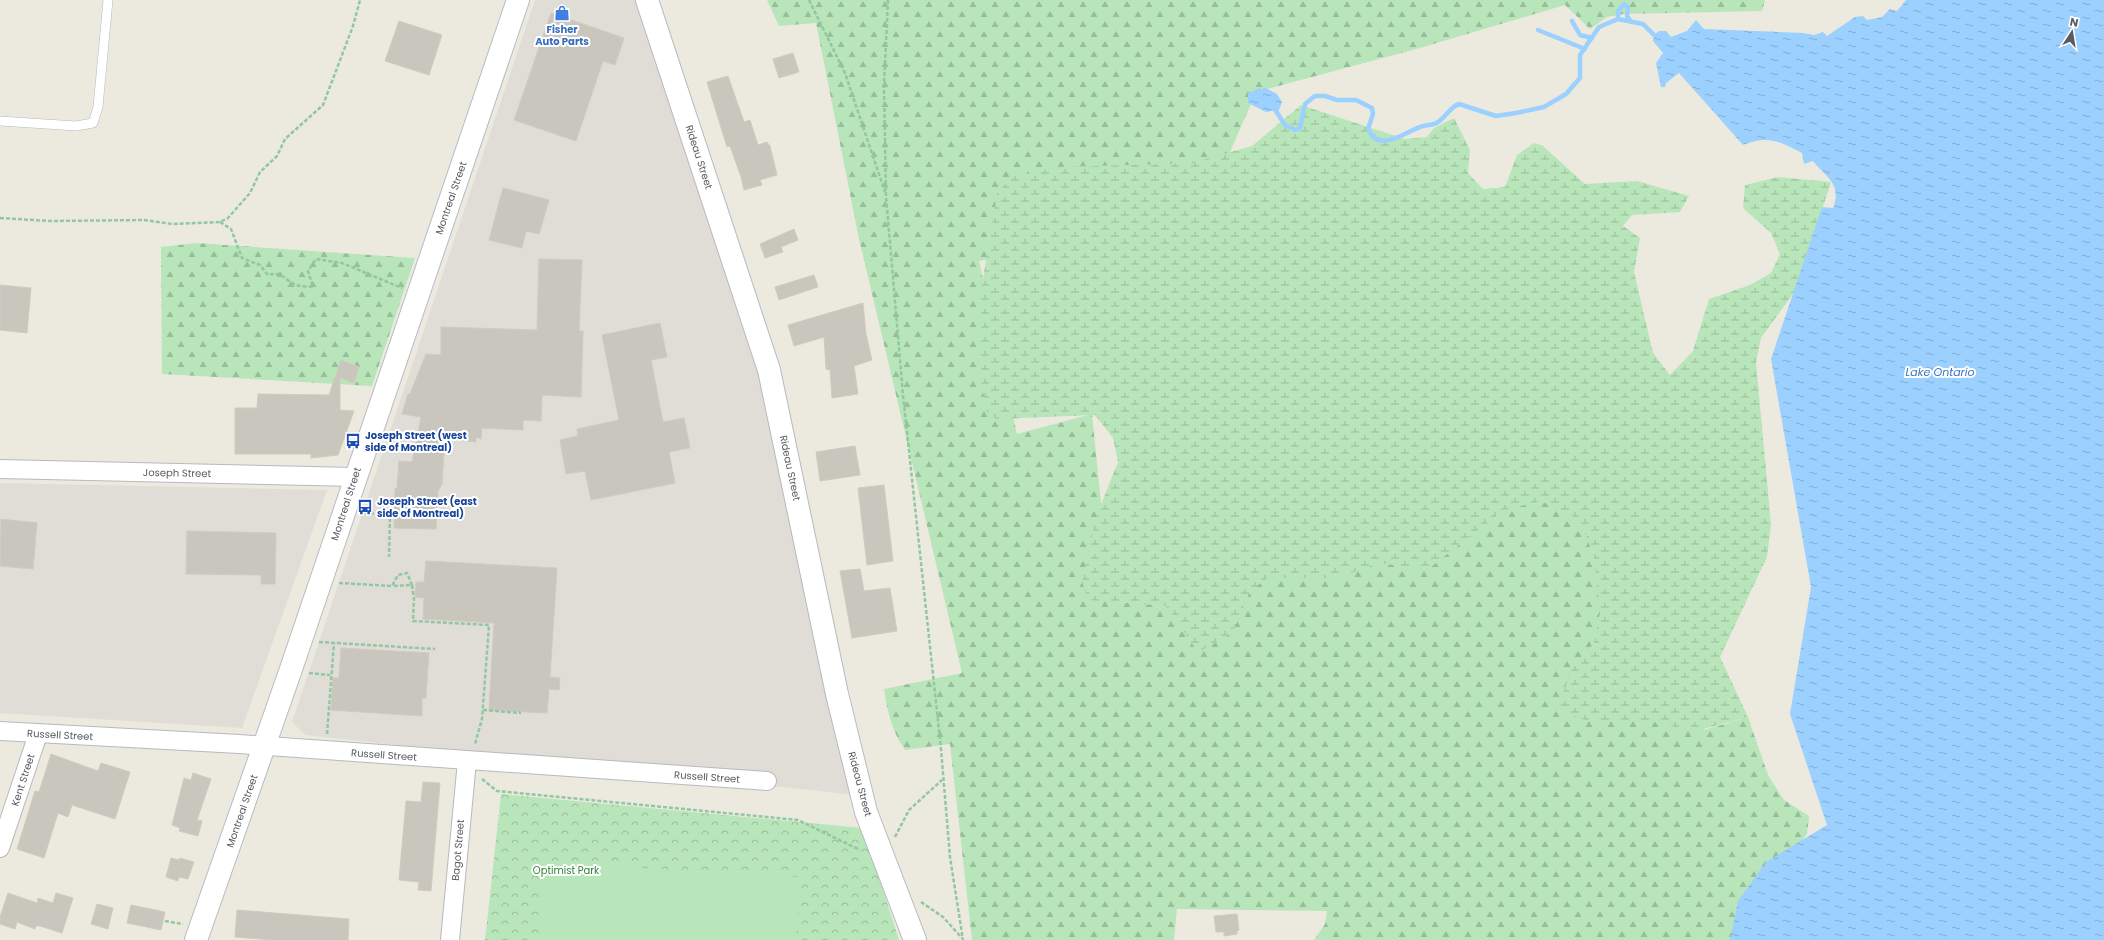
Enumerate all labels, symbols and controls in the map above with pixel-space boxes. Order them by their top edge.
shop icon: Fisher Auto Parts [553,4,571,22]
north arrow [2052,12,2092,52]
text: N [2068,14,2080,31]
place label: Fisher Auto Parts [535,22,589,49]
street label: Rideau Street [682,123,717,191]
street label: Montreal Street [432,159,471,236]
water label: Lake Ontario [1906,364,1974,380]
place label: Joseph Street (west side of Montreal) [365,428,467,455]
bus stop icon: Joseph Street (west side of Montreal) [344,432,362,450]
street label: Rideau Street [776,434,804,502]
street label: Joseph Street [143,465,212,481]
street label: Montreal Street [327,465,365,543]
place label: Joseph Street (east side of Montreal) [377,494,477,521]
bus stop icon: Joseph Street (east side of Montreal) [356,498,374,516]
street label: Russell Street [27,726,94,744]
street label: Russell Street [351,745,418,765]
street label: Rideau Street [844,750,876,818]
street label: Kent Street [7,752,39,808]
street label: Russell Street [674,767,741,787]
street label: Montreal Street [223,772,262,849]
street label: Bagot Street [448,818,468,881]
park label: Optimist Park [533,863,600,878]

